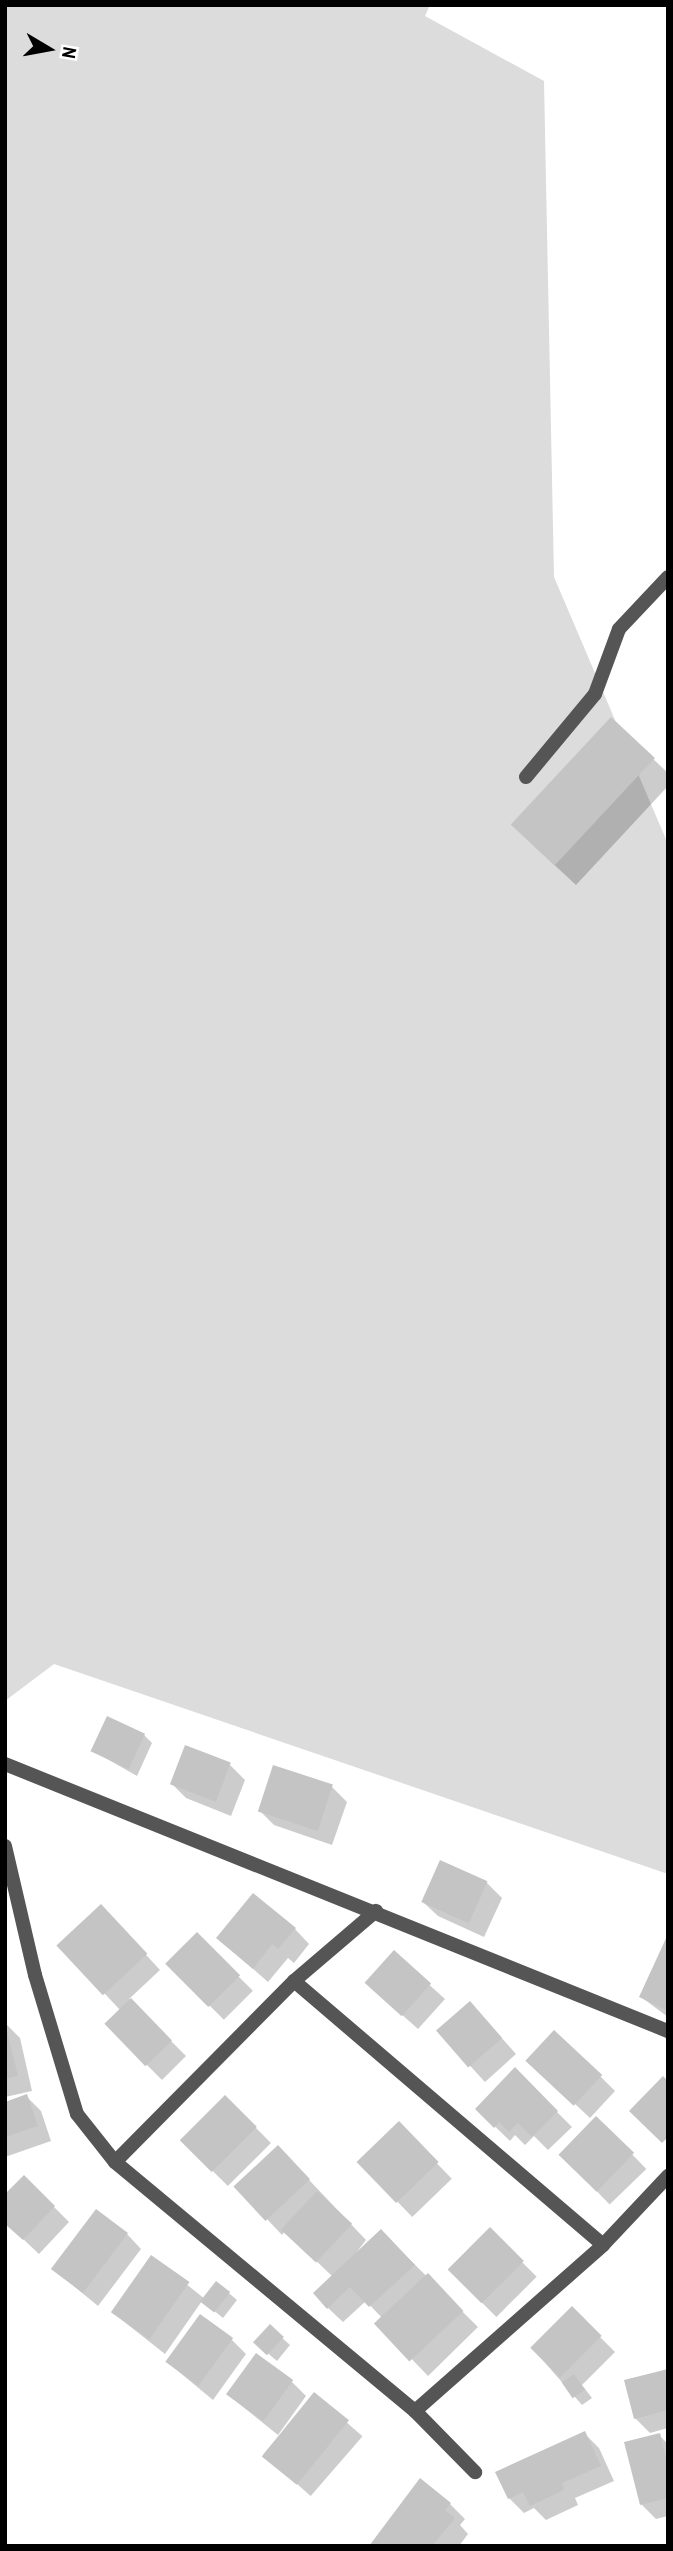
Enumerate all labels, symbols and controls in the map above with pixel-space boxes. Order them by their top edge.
north arrow [14,14,84,84]
text: N [56,45,83,60]

